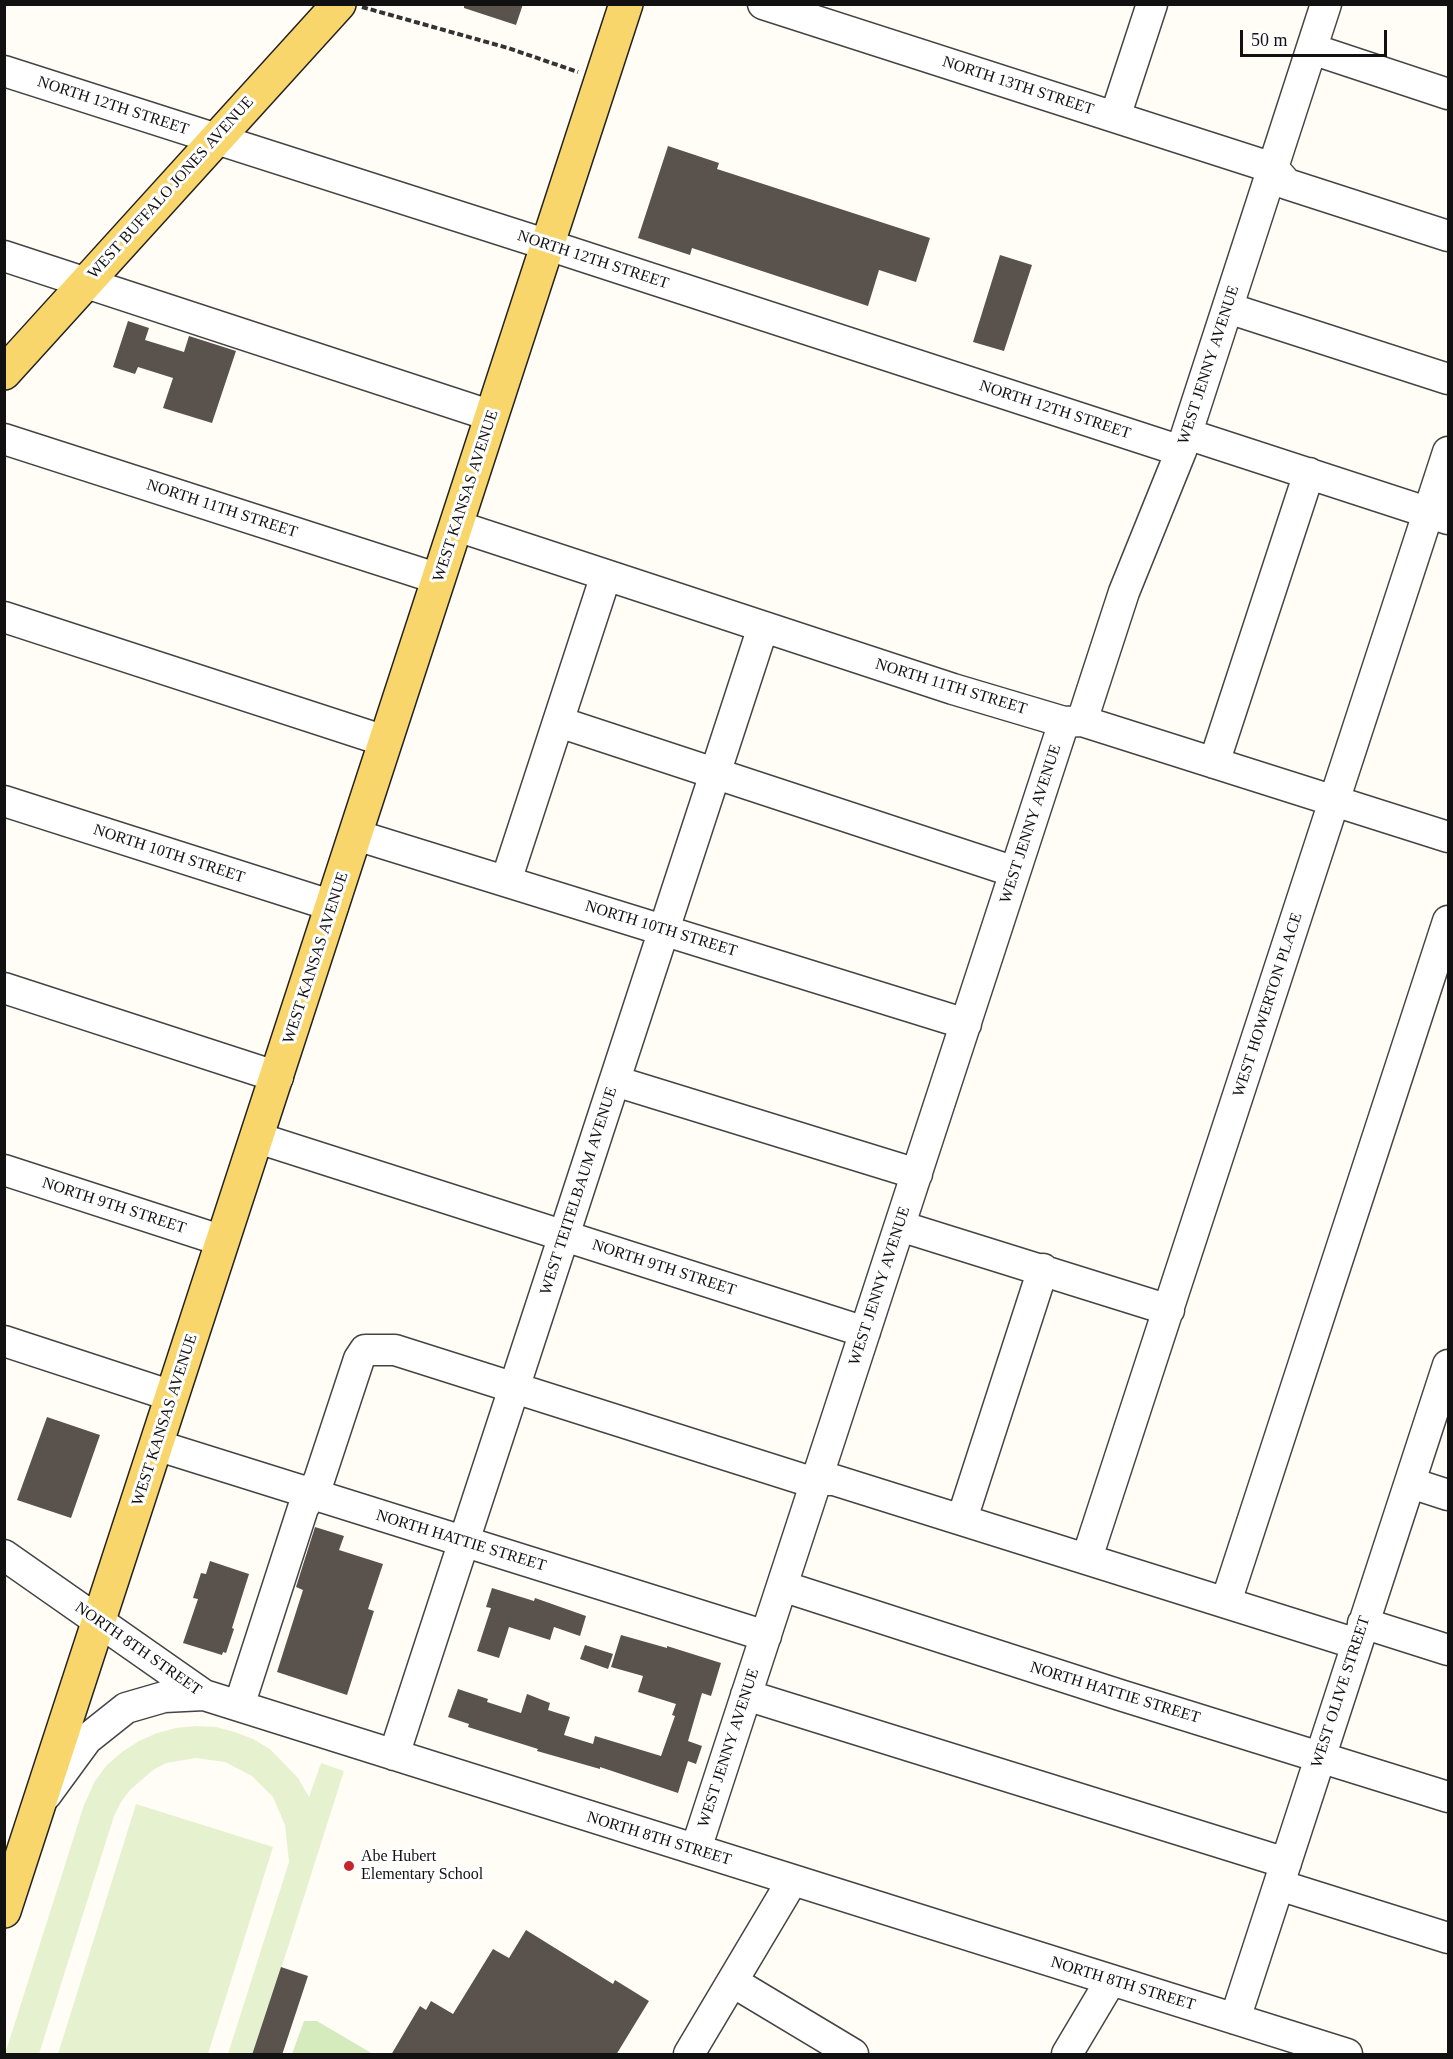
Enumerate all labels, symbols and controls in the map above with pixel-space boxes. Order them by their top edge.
scale bar [1243,18,1390,56]
text: 50 m [1251,30,1288,50]
street label: NORTH 13TH STREET [940,52,1096,120]
street label: NORTH 12TH STREET [35,72,191,140]
street label: WEST BUFFALO JONES AVENUE [84,93,258,283]
street label: NORTH 12TH STREET [515,226,671,294]
street label: WEST JENNY AVENUE [1174,283,1244,447]
street label: NORTH 12TH STREET [977,376,1133,444]
street label: WEST KANSAS AVENUE [429,408,503,584]
street label: NORTH 11TH STREET [144,476,300,542]
street label: NORTH 11TH STREET [873,655,1029,719]
street label: WEST JENNY AVENUE [996,742,1066,906]
street label: NORTH 10TH STREET [91,820,247,888]
street label: WEST KANSAS AVENUE [279,870,353,1046]
street label: NORTH 10TH STREET [583,897,739,961]
street label: WEST HOWERTON PLACE [1229,910,1307,1100]
street label: WEST TEITELBAUM AVENUE [536,1085,622,1297]
street label: NORTH 9TH STREET [40,1174,188,1238]
street label: WEST JENNY AVENUE [845,1204,915,1368]
street label: NORTH 9TH STREET [590,1236,738,1300]
street label: WEST KANSAS AVENUE [128,1332,202,1508]
street label: NORTH HATTIE STREET [374,1506,548,1576]
street label: NORTH 8TH STREET [71,1598,205,1700]
street label: WEST OLIVE STREET [1307,1614,1375,1770]
street label: NORTH HATTIE STREET [1028,1658,1202,1728]
street label: WEST JENNY AVENUE [694,1666,764,1830]
street label: NORTH 8TH STREET [584,1808,734,1870]
place label: Abe Hubert Elementary School [361,1847,483,1885]
marker: Abe Hubert Elementary School [342,1859,356,1873]
street label: NORTH 8TH STREET [1048,1953,1198,2015]

